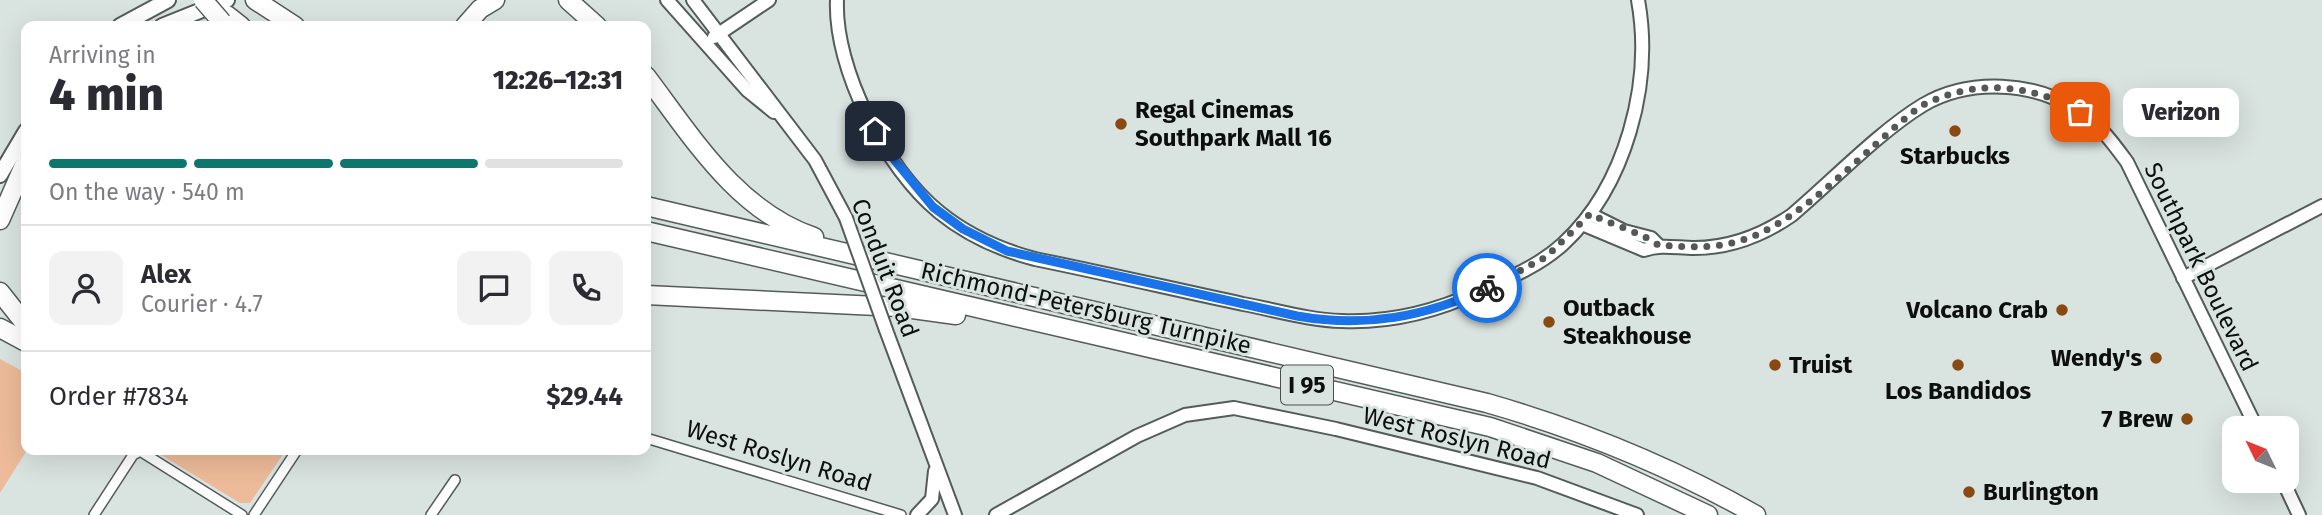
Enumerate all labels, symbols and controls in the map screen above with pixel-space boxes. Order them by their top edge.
text: Arriving in [49,41,156,69]
text: 12:26–12:31 [493,65,623,96]
text: 4 min [49,67,164,122]
pin [2050,82,2110,142]
callout: Verizon [2122,88,2238,136]
icon: bag [2061,93,2099,131]
place label: Regal Cinemas Southpark Mall 16 [1135,96,1332,152]
text: Verizon [2142,98,2220,126]
pin [845,101,905,161]
icon: home [856,112,894,150]
marker: Regal Cinemas Southpark Mall 16 [1113,116,1129,132]
marker: Starbucks [1947,123,1963,139]
place label: Starbucks [1900,142,2010,170]
street label: Southpark Boulevard [2138,158,2264,376]
text: On the way · 540 m [49,178,245,206]
street label: Conduit Road [846,195,924,341]
button: person [49,251,123,325]
button: chat [457,251,531,325]
button: phone [549,251,623,325]
courier [1452,253,1522,323]
street label: Richmond-Petersburg Turnpike [918,256,1254,360]
text: Alex [141,259,191,290]
icon: bike [1468,269,1506,307]
text: Courier · 4.7 [141,290,263,318]
place label: Outback Steakhouse [1563,294,1691,350]
place label: Volcano Crab [1905,296,2048,324]
marker: Volcano Crab [2054,302,2070,318]
marker: Outback Steakhouse [1541,314,1557,330]
place label: Wendy's [2051,344,2142,372]
marker: Wendy's [2148,350,2164,366]
place label: Truist [1789,351,1853,379]
marker: Truist [1767,357,1783,373]
marker: Los Bandidos [1950,357,1966,373]
road number: I 95 [1281,366,1333,404]
place label: Los Bandidos [1885,377,2031,405]
text: Order #7834 [49,381,189,412]
text: $29.44 [546,381,623,412]
street label: West Roslyn Road [1360,401,1554,475]
place label: 7 Brew [2101,405,2173,433]
marker: 7 Brew [2179,411,2195,427]
street label: West Roslyn Road [683,414,875,498]
north arrow [2222,416,2300,494]
map controls [2222,416,2299,493]
place label: Burlington [1983,478,2099,506]
marker: Burlington [1961,484,1977,500]

